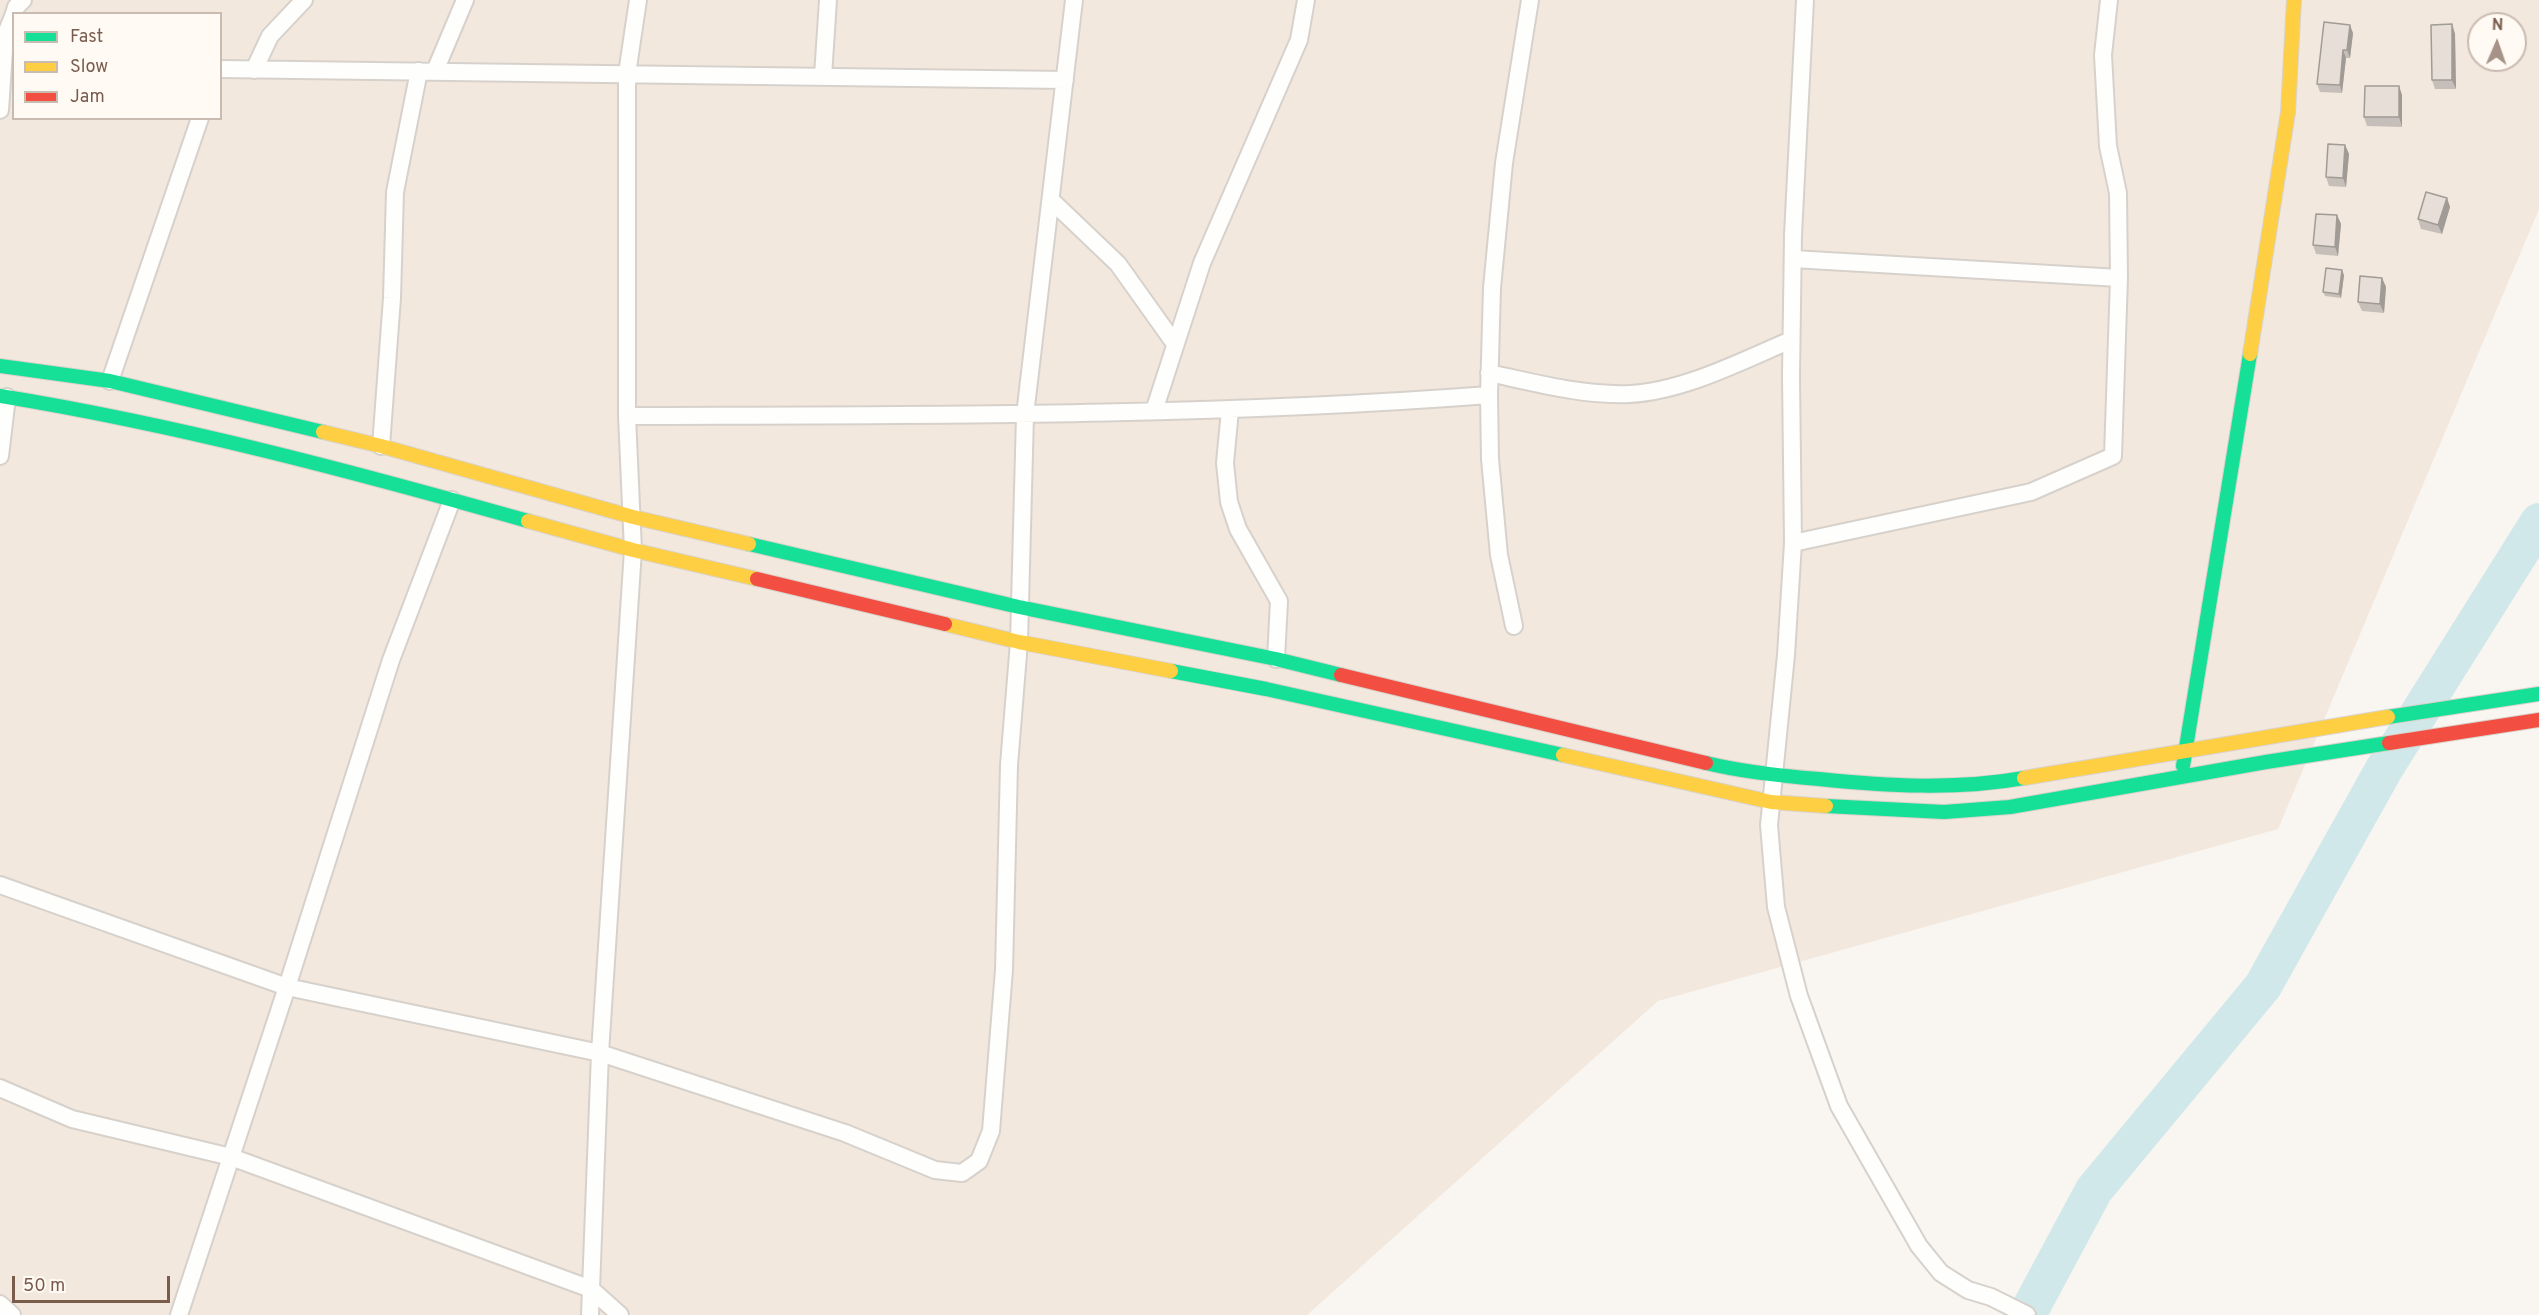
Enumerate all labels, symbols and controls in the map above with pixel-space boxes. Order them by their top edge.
legend [12,12,222,120]
north arrow [2467,12,2527,72]
text: N [2491,16,2504,36]
text: Fast [70,26,103,49]
text: Slow [70,56,108,79]
text: Jam [70,86,105,109]
scale bar [15,1264,172,1302]
text: 50 m [23,1275,65,1298]

